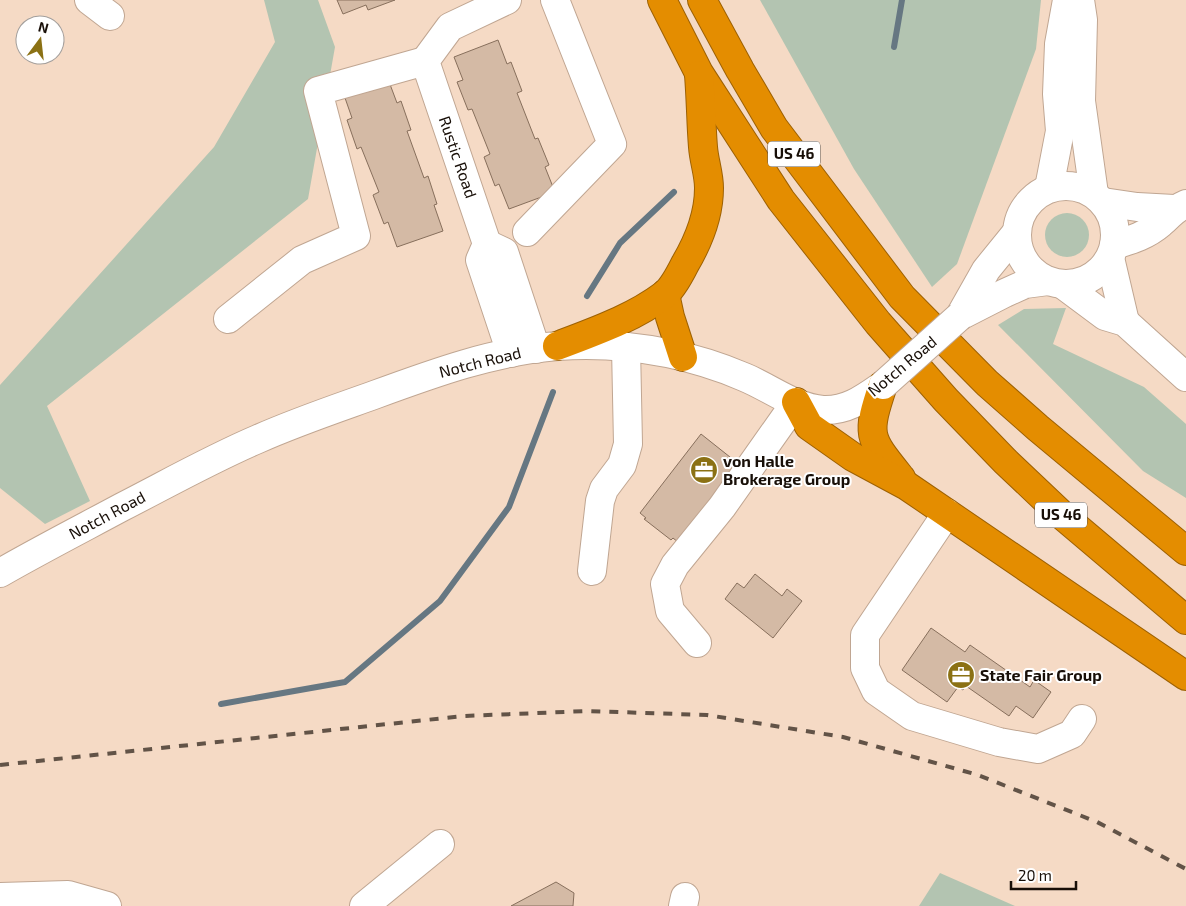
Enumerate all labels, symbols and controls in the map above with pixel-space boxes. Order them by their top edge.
north arrow [15,15,65,65]
text: N [36,17,51,36]
street label: Rustic Road [436,113,481,200]
road number: US 46 [768,142,820,166]
street label: Notch Road [863,331,940,400]
street label: Notch Road [437,342,523,381]
place label: von Halle Brokerage Group [723,451,850,488]
office icon: von Halle Brokerage Group [689,455,719,485]
street label: Notch Road [65,486,148,543]
road number: US 46 [1035,502,1087,528]
office icon: State Fair Group [946,660,976,690]
place label: State Fair Group [980,665,1102,684]
scale bar [1011,858,1076,890]
text: 20 m [1018,866,1052,884]

